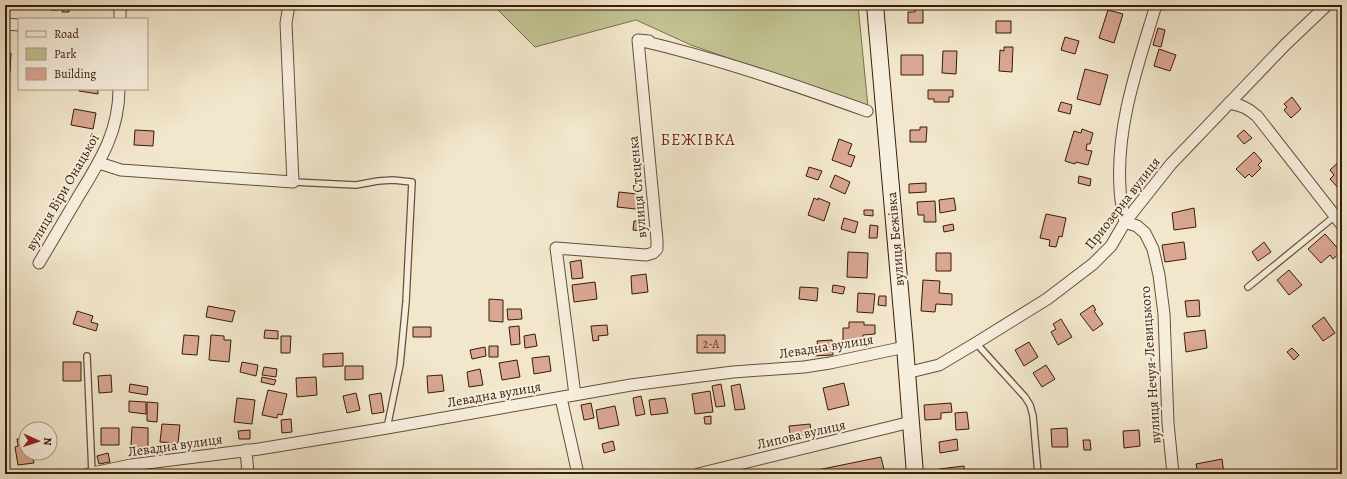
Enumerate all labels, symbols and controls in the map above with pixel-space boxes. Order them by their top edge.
legend [18,18,148,90]
text: Road [54,26,80,42]
text: Park [54,46,77,62]
text: Building [54,66,96,82]
district label: БЕЖІВКА [660,129,736,151]
street label: вулиця Віри Онацької [21,130,104,254]
street label: вулиця Стеценка [624,134,651,239]
street label: Приозерна вулиця [1080,153,1165,253]
street label: вулиця Бежівка [882,191,909,287]
street label: вулиця Нечуя-Левицького [1136,285,1165,445]
street label: Левадна вулиця [778,330,875,363]
house number: 2-А [703,336,720,352]
street label: Левадна вулиця [446,377,543,412]
street label: Липова вулиця [755,415,848,454]
north arrow [18,421,58,461]
street label: Левадна вулиця [127,429,224,462]
text: N [40,437,55,446]

